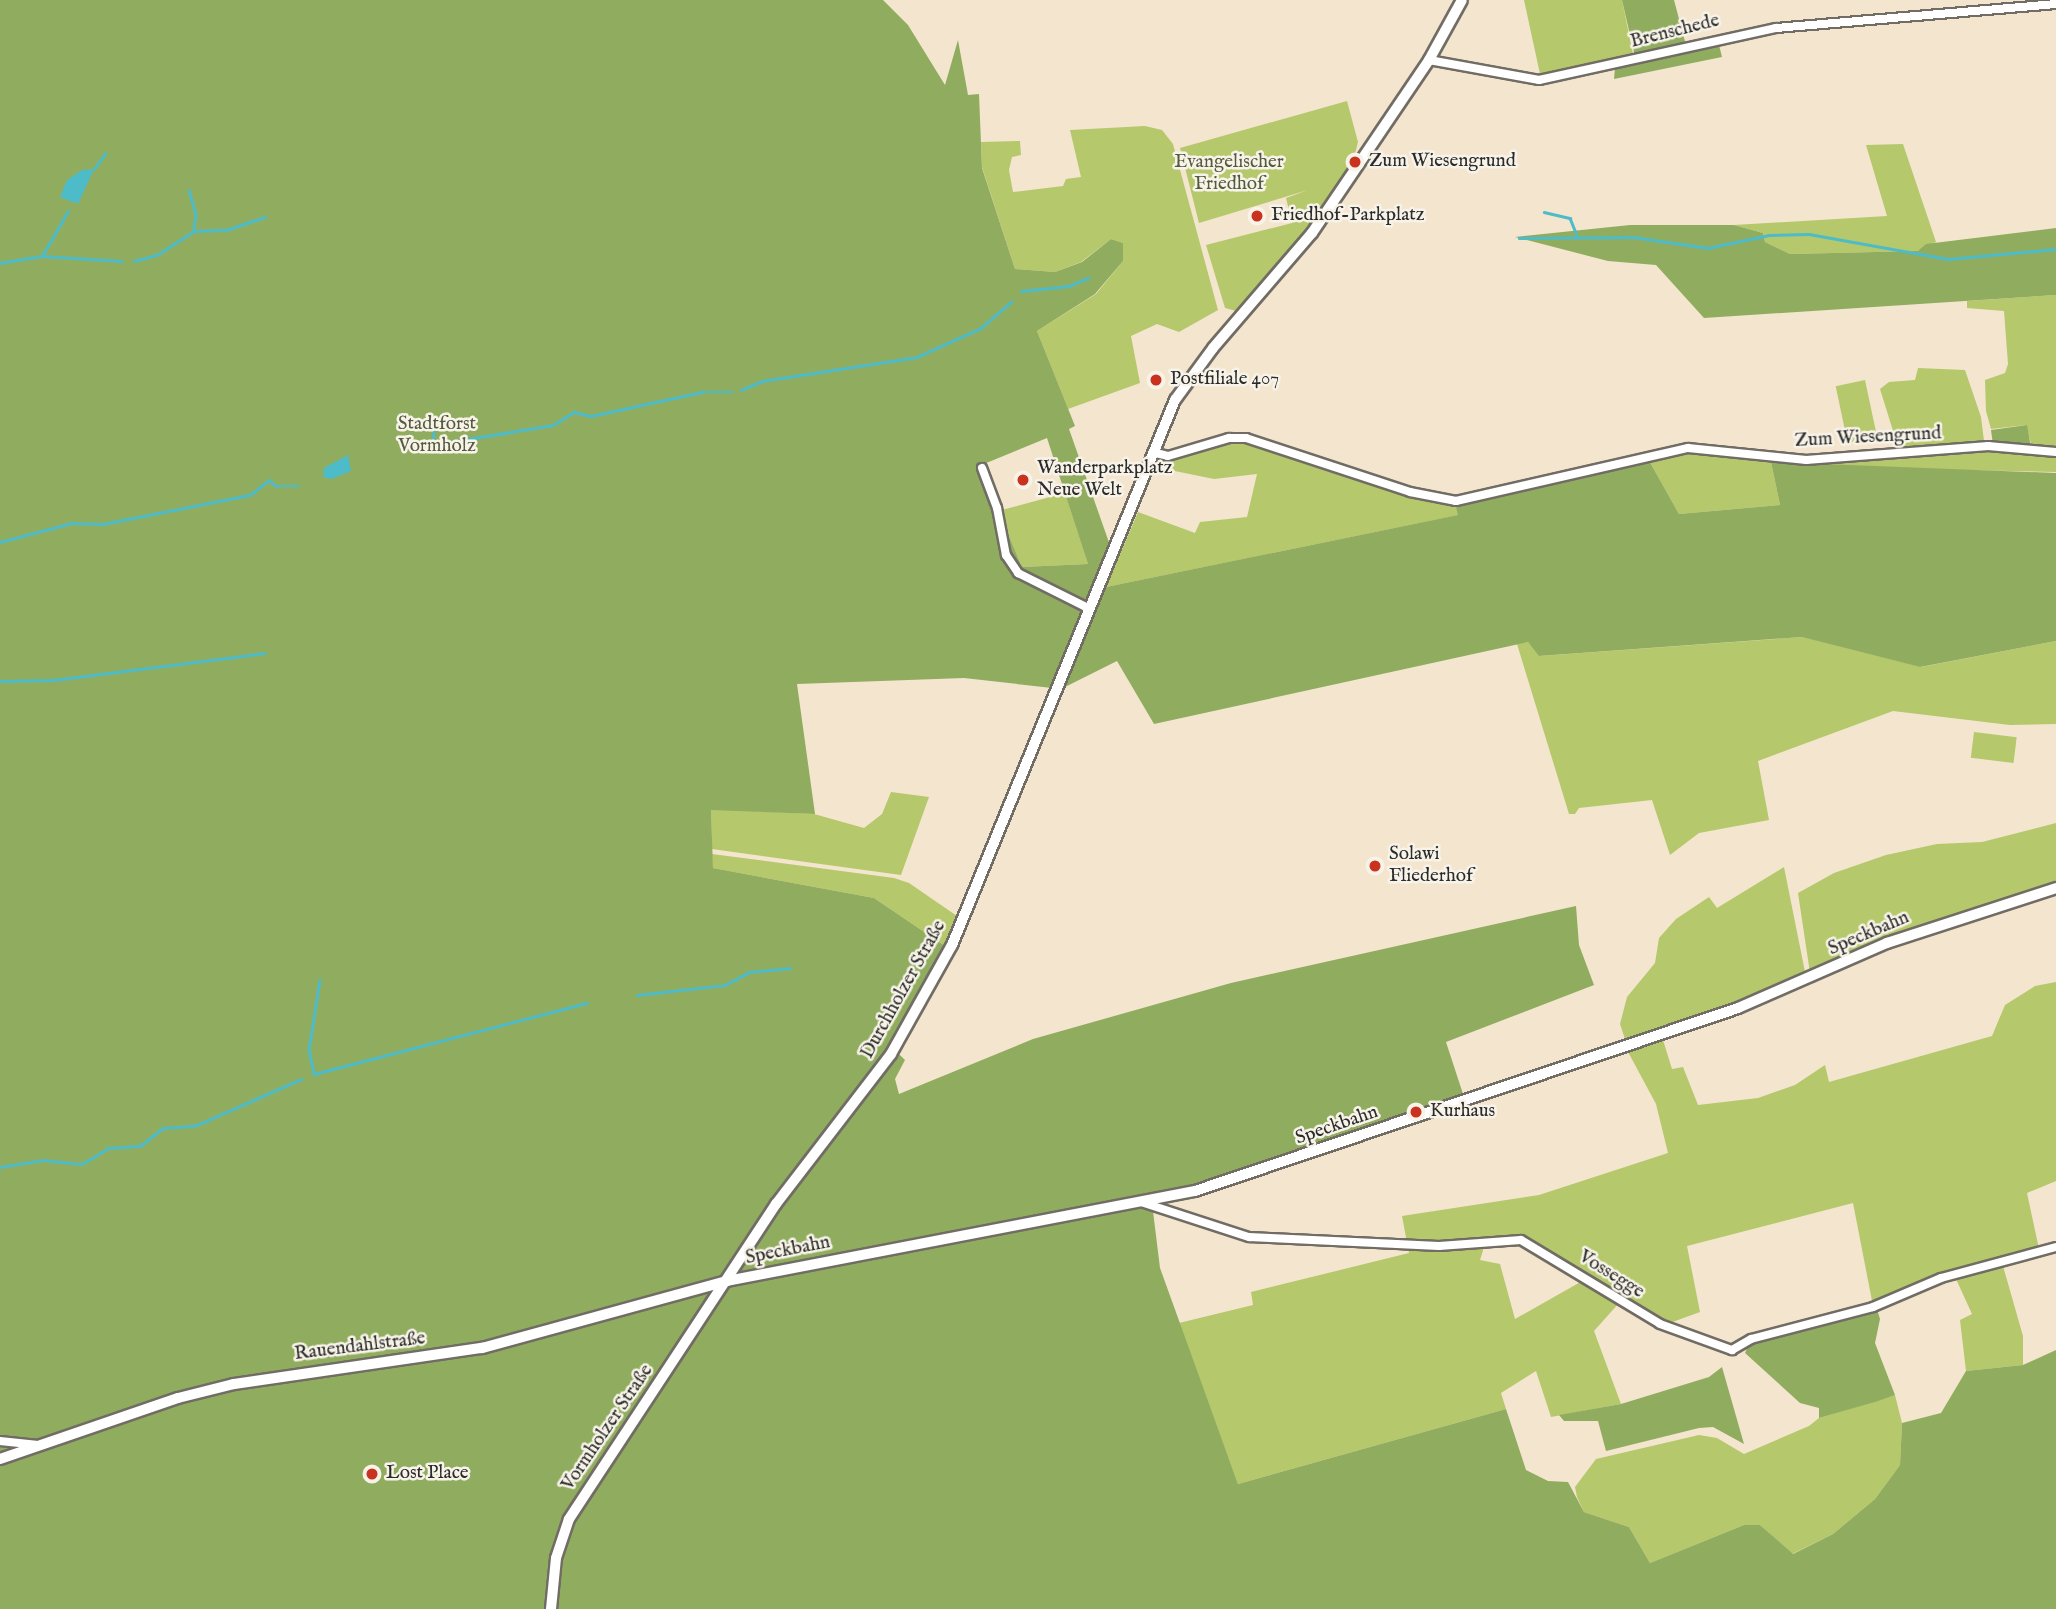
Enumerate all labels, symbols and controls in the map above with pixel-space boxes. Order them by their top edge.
street label: Brenschede [1628,10,1722,54]
place label: Zum Wiesengrund [1369,151,1516,173]
park label: Evangelischer Friedhof [1174,152,1284,196]
marker: Zum Wiesengrund [1347,154,1363,170]
place label: Friedhof-Parkplatz [1271,205,1425,227]
marker: Friedhof-Parkplatz [1249,208,1265,224]
place label: Postfiliale 407 [1170,369,1279,391]
marker: Postfiliale 407 [1148,372,1164,388]
park label: Stadtforst Vormholz [398,414,476,458]
street label: Zum Wiesengrund [1794,423,1942,453]
place label: Wanderparkplatz Neue Welt [1037,458,1173,502]
marker: Wanderparkplatz Neue Welt [1015,472,1031,488]
place label: Solawi Fliederhof [1389,844,1473,888]
marker: Solawi Fliederhof [1367,858,1383,874]
street label: Speckbahn [1825,907,1913,961]
street label: Durchholzer Straße [857,917,951,1063]
street label: Speckbahn [1293,1101,1381,1151]
place label: Kurhaus [1430,1101,1495,1123]
marker: Kurhaus [1408,1104,1424,1120]
street label: Speckbahn [744,1232,832,1270]
street label: Vossegge [1574,1246,1648,1304]
street label: Rauendahlstraße [293,1328,427,1366]
street label: Vormholzer Straße [557,1361,659,1495]
place label: Lost Place [386,1463,469,1485]
marker: Lost Place [364,1466,380,1482]

